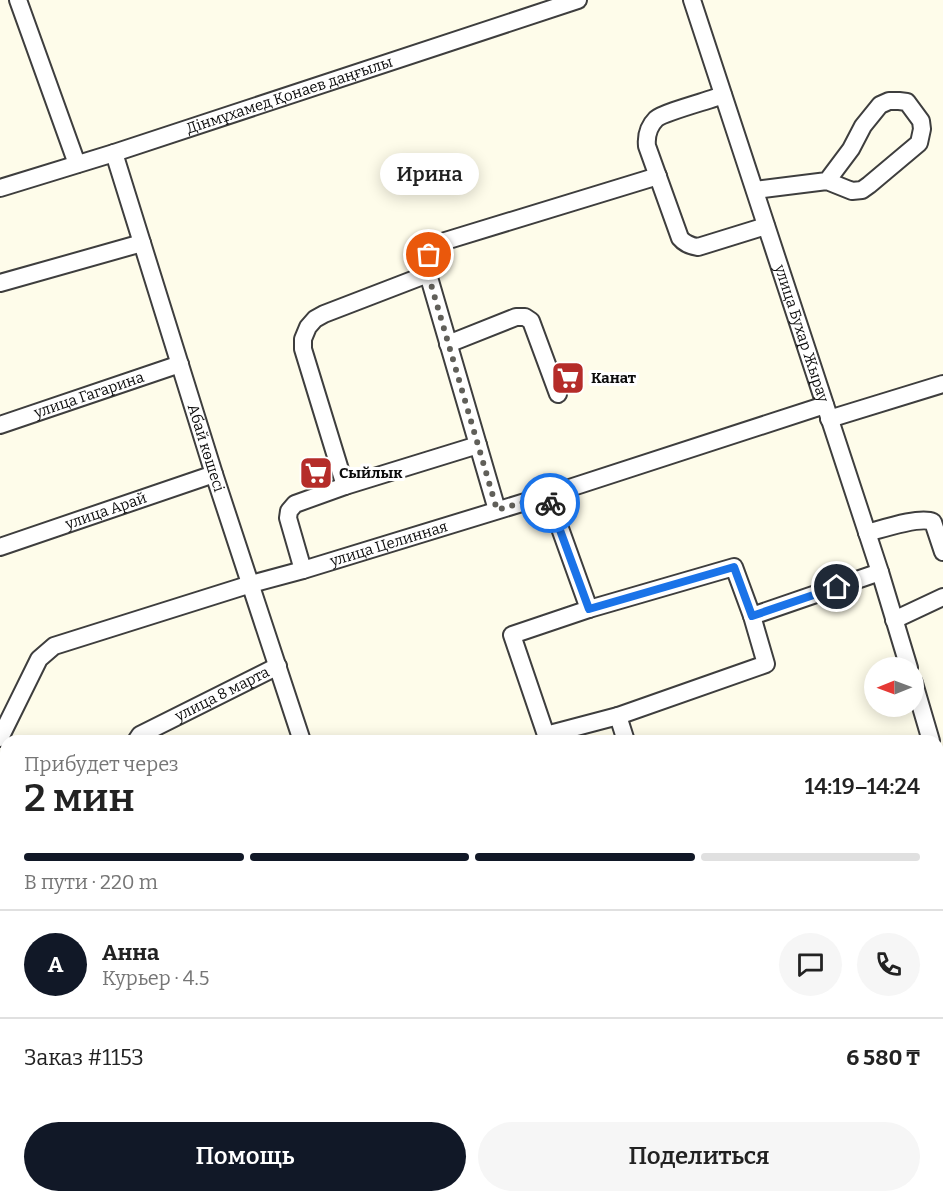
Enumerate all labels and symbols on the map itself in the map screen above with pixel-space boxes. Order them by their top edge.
street label: Дінмұхамед Қонаев даңғылы [184,53,395,138]
callout: Ирина [380,153,478,195]
pin [403,229,454,280]
street label: улица Бухар Жырау [770,261,833,405]
supermarket icon: Канат [550,360,586,396]
street label: улица Гагарина [31,368,146,422]
place label: Канат [591,369,637,387]
street label: Абай көшесі [184,402,228,495]
supermarket icon: Сыйлык [298,455,334,491]
place label: Сыйлык [339,464,403,482]
courier [520,473,580,533]
street label: улица Арай [62,489,149,533]
street label: улица Целинная [327,517,450,570]
pin [811,561,862,612]
north arrow [864,657,924,717]
street label: улица 8 марта [171,663,272,725]

